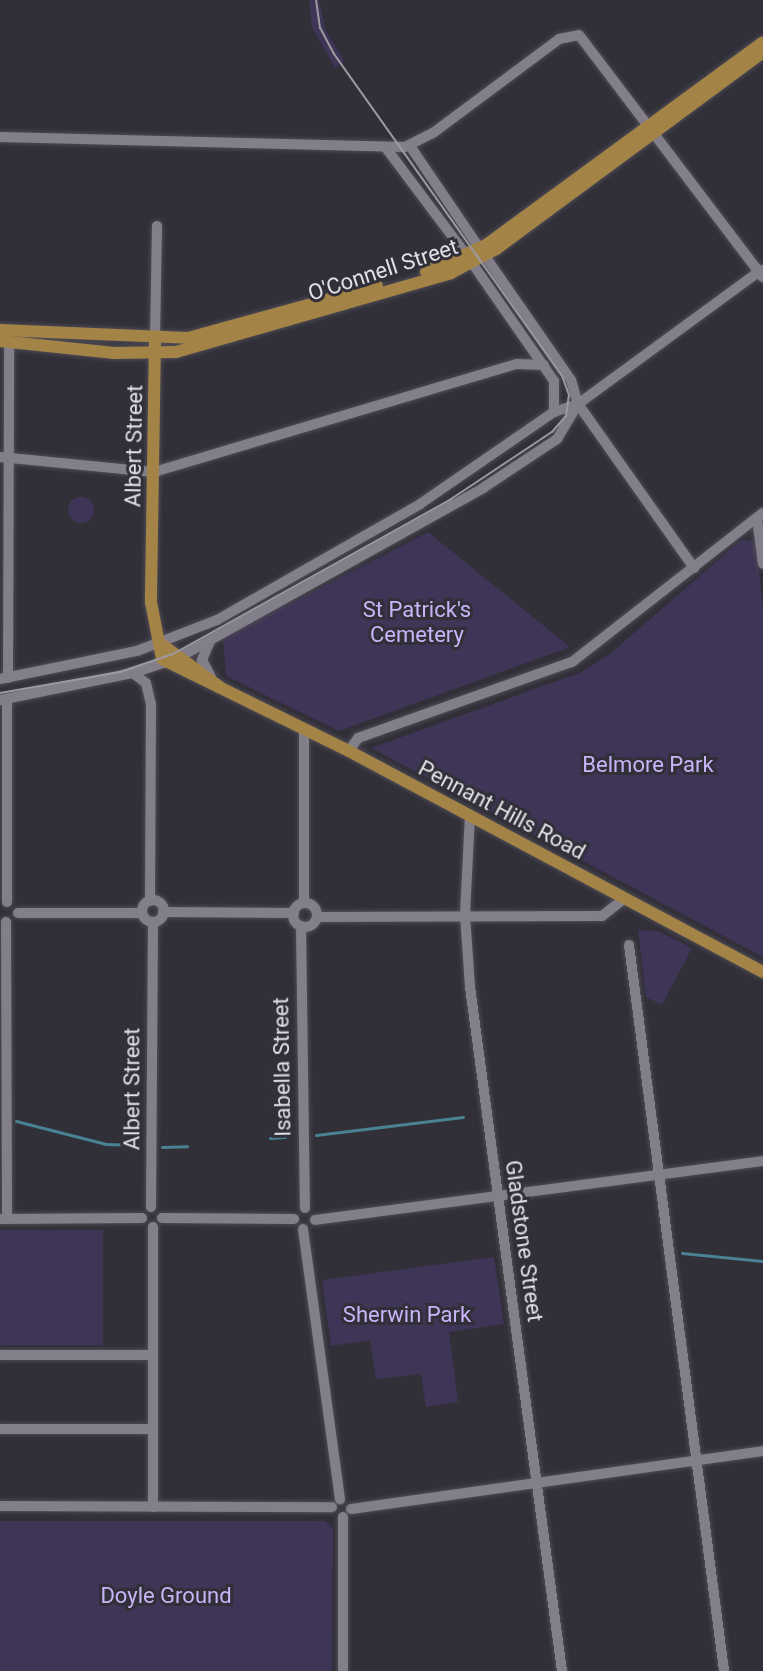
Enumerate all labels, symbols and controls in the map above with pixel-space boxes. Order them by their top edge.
street label: O'Connell Street [305,233,461,307]
street label: Albert Street [120,385,148,507]
park label: St Patrick's Cemetery [363,596,471,648]
park label: Belmore Park [582,752,714,778]
street label: Pennant Hills Road [414,755,590,865]
street label: Isabella Street [268,997,296,1137]
street label: Albert Street [119,1028,145,1150]
street label: Gladstone Street [500,1159,548,1323]
park label: Sherwin Park [343,1302,471,1328]
park label: Doyle Ground [100,1583,232,1609]

